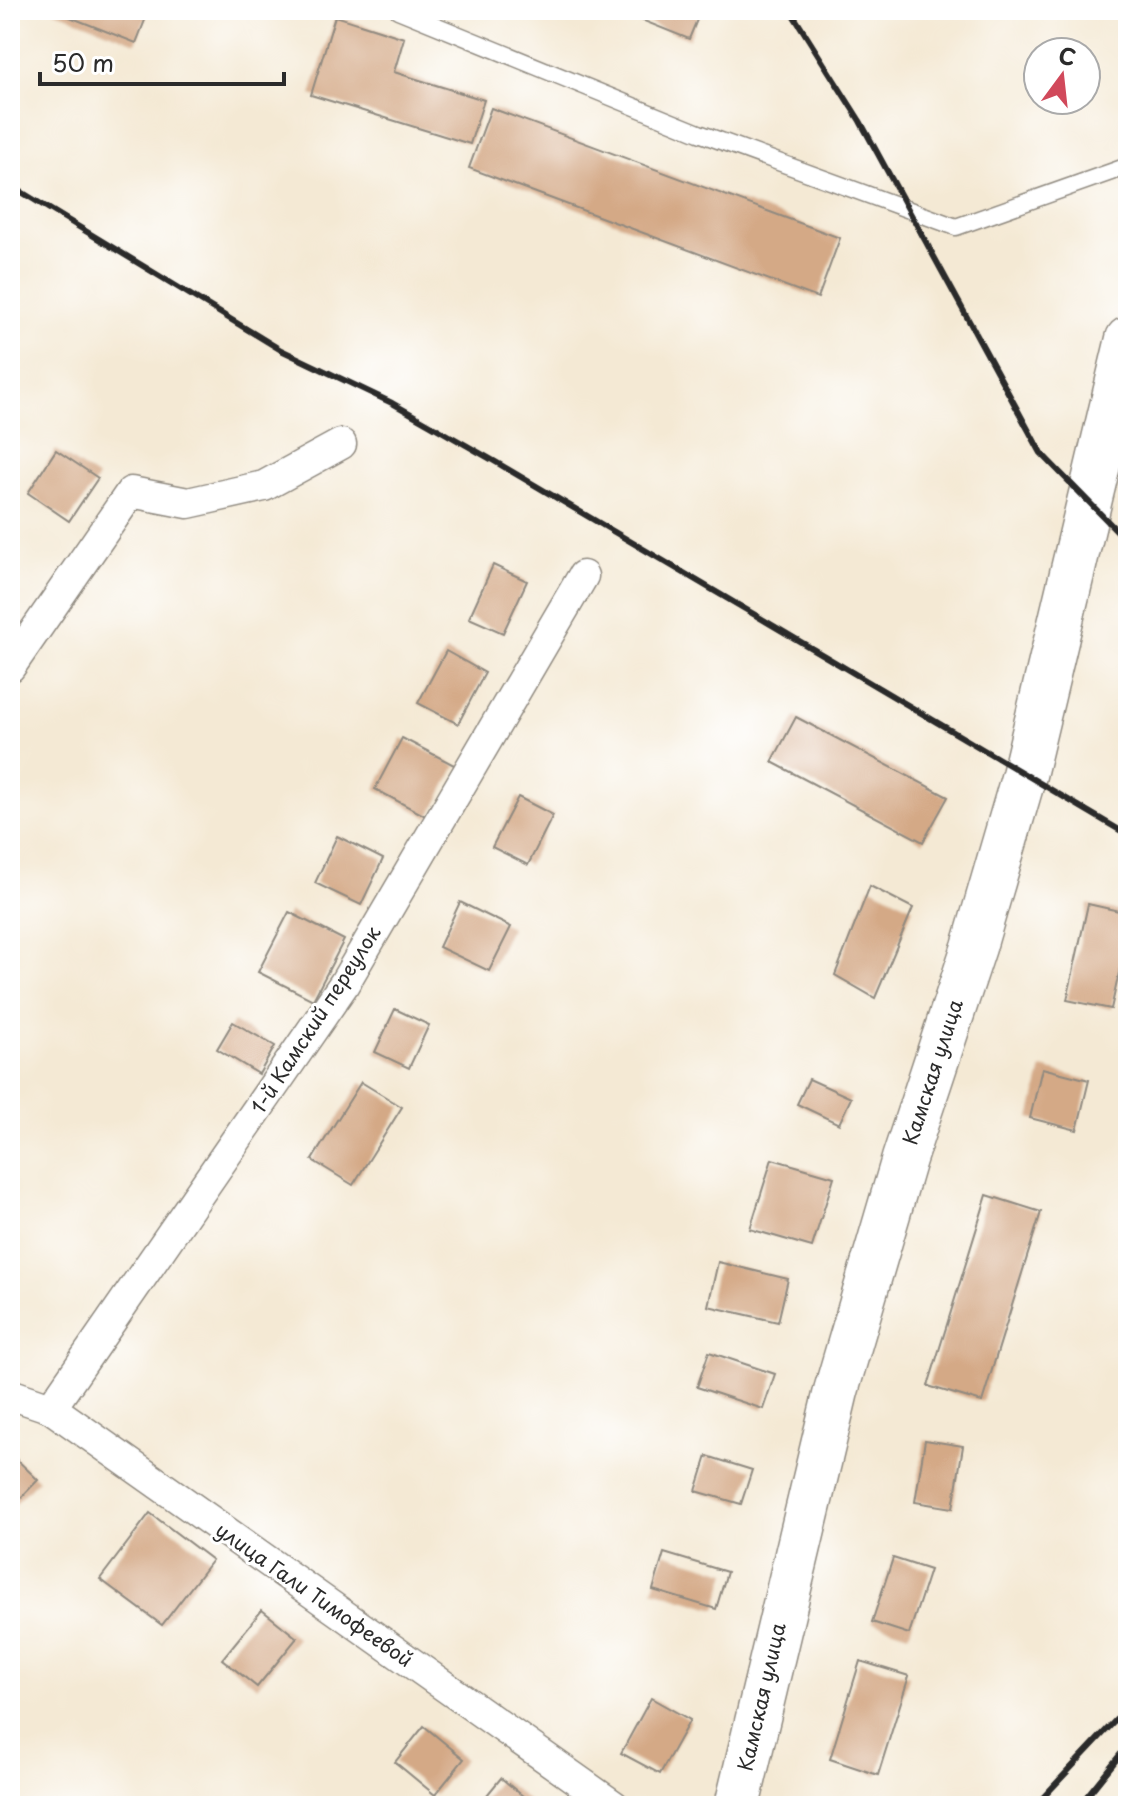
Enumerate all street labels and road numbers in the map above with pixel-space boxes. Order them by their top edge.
street label: 1-й Камский переулок [243,919,387,1119]
street label: Камская улица [894,995,970,1148]
street label: улица Гали Тимофеевой [210,1515,419,1674]
street label: Камская улица [729,1619,793,1774]

